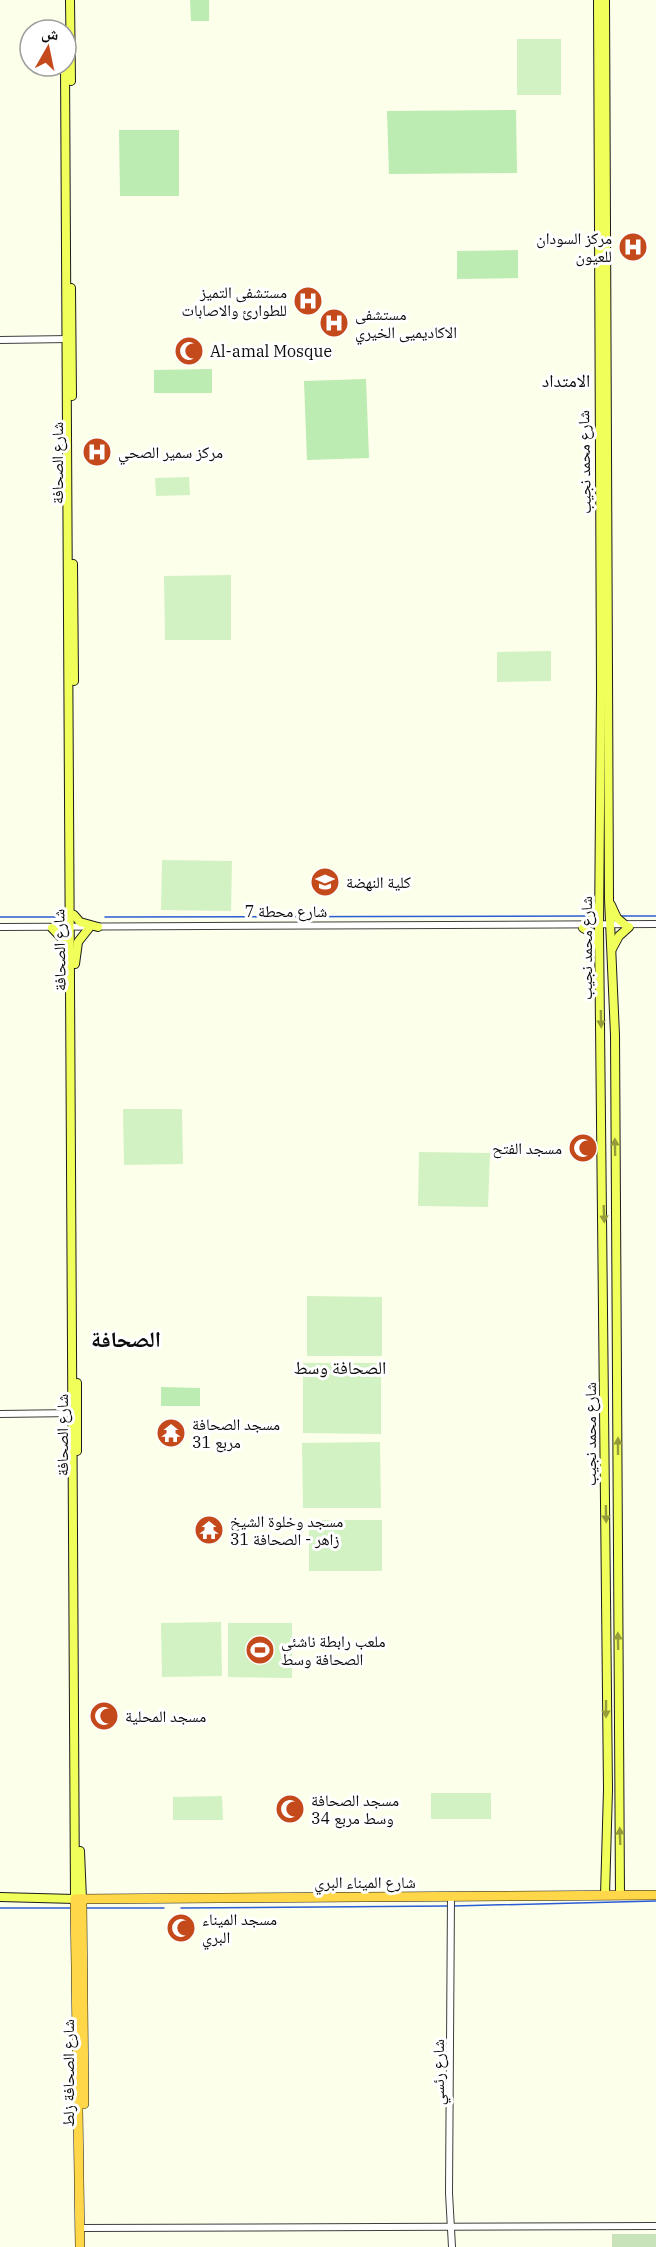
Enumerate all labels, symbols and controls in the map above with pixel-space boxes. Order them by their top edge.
north arrow [18,18,78,78]
text: ش [40,22,60,44]
place label: مركز السودان للعيون [536,228,612,267]
hospital icon: مركز السودان للعيون [617,231,649,263]
place label: مستشفى التميز للطوارئ والاصابات [182,282,287,321]
hospital icon: مستشفى التميز للطوارئ والاصابات [292,285,324,317]
place label: مستشفى الاكاديميى الخيري [355,304,457,345]
hospital icon: مستشفى الاكاديميى الخيري [318,307,350,339]
mosque icon: Al-amal Mosque [173,335,205,367]
place label: Al-amal Mosque [210,341,332,361]
district label: الامتداد [542,369,590,392]
street label: شارع محمد نجيب [573,410,596,514]
street label: شارع الصحافة [47,422,68,504]
hospital icon: مركز سمير الصحي [81,436,113,468]
place label: مركز سمير الصحي [118,442,223,465]
school or university icon: كلية النهضة [309,866,341,898]
place label: كلية النهضة [346,872,411,892]
street label: شارع محمد نجيب [576,896,597,1000]
street label: شارع محطة 7 [245,901,327,922]
street label: شارع الصحافة [48,909,71,991]
one-way arrow [596,1009,606,1028]
mosque icon: مسجد الفتح [567,1132,599,1164]
one-way arrow [611,1137,620,1156]
place label: مسجد الفتح [492,1138,562,1159]
one-way arrow [599,1204,608,1223]
district label: الصحافة [91,1324,161,1353]
district label: الصحافة وسط [294,1356,386,1379]
street label: شارع محمد نجيب [580,1382,601,1486]
street label: شارع الصحافة [52,1394,73,1476]
place label: مسجد الصحافة مربع 31 [192,1414,280,1453]
temple icon: مسجد الصحافة مربع 31 [155,1417,187,1449]
one-way arrow [613,1437,623,1456]
one-way arrow [601,1504,611,1523]
place label: مسجد وخلوة الشيخ زاهر - الصحافة 31 [230,1511,343,1549]
temple icon: مسجد وخلوة الشيخ زاهر - الصحافة 31 [193,1514,225,1546]
place label: ملعب رابطة ناشئي الصحافة وسط [281,1631,386,1669]
one-way arrow [614,1632,623,1651]
sports icon: ملعب رابطة ناشئي الصحافة وسط [244,1634,276,1666]
one-way arrow [601,1699,611,1718]
mosque icon: مسجد المحلية [88,1700,120,1732]
place label: مسجد المحلية [125,1706,206,1726]
place label: مسجد الصحافة وسط مربع 34 [311,1790,399,1829]
mosque icon: مسجد الصحافة وسط مربع 34 [274,1793,306,1825]
one-way arrow [616,1827,625,1846]
street label: شارع الميناء البري [314,1872,416,1895]
place label: مسجد الميناء البري [202,1909,277,1950]
mosque icon: مسجد الميناء البري [165,1912,197,1944]
street label: شارع الصحافة زلط [58,2019,79,2127]
street label: شارع رئسي [428,2039,451,2105]

